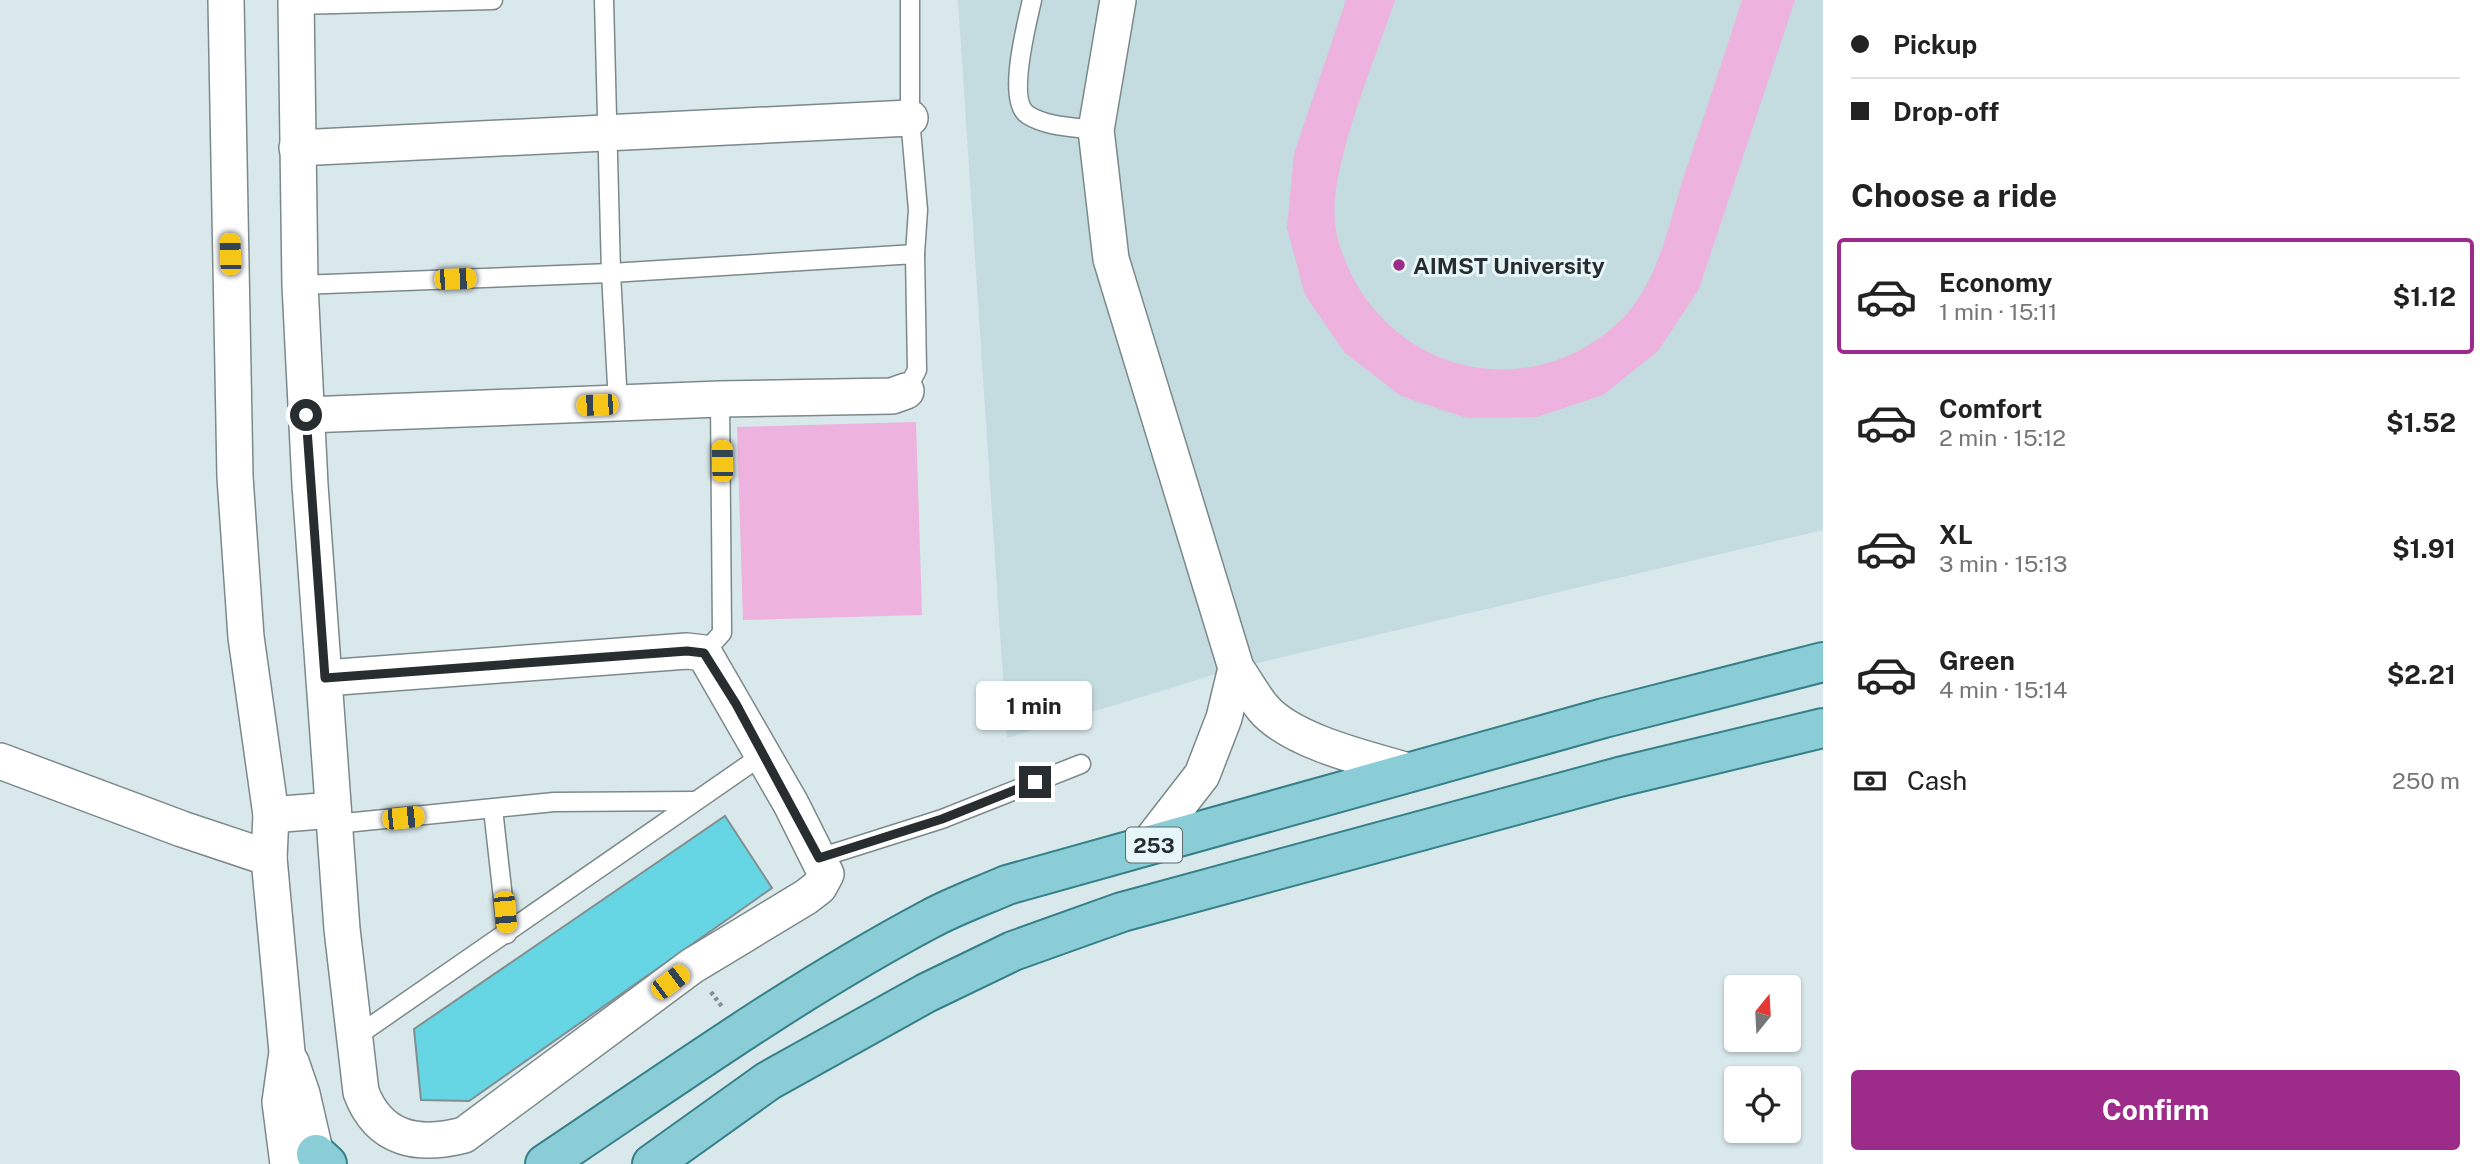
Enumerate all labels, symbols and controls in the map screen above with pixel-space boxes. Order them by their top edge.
text: Pickup [1893,29,1977,60]
text: Drop-off [1893,96,1999,127]
text: Choose a ride [1851,177,2057,214]
car [219,233,242,275]
place label: AIMST University [1413,252,1605,279]
marker: AIMST University [1391,257,1407,273]
icon: car [1855,265,1918,328]
text: Economy [1939,267,2052,298]
car [434,268,477,290]
text: $1.12 [2393,281,2456,312]
text: 1 min · 15:11 [1939,298,2057,325]
icon: car [1855,391,1918,454]
text: Comfort [1939,393,2042,424]
car [576,394,619,416]
route start [290,399,322,431]
text: $1.52 [2386,407,2456,438]
text: 2 min · 15:12 [1939,424,2066,451]
car [712,440,733,482]
icon: car [1855,517,1918,580]
text: XL [1939,519,1973,550]
text: $1.91 [2392,533,2456,564]
text: 3 min · 15:13 [1939,550,2068,577]
icon: car [1855,643,1918,706]
text: Green [1939,645,2015,676]
text: $2.21 [2387,659,2456,690]
text: 4 min · 15:14 [1939,676,2067,703]
callout: 1 min [977,680,1093,730]
text: 1 min [1006,692,1062,719]
icon: cash [1851,762,1889,800]
text: Cash [1907,765,1967,796]
route end [1019,766,1051,798]
text: 250 m [2392,767,2460,794]
car [382,805,425,831]
road number: 253 [1126,828,1182,862]
car [493,890,518,934]
car [647,961,694,1003]
north arrow [1724,975,1801,1052]
map controls [1724,975,1801,1143]
button: locate [1724,1066,1801,1143]
button: Confirm [1851,1070,2460,1150]

